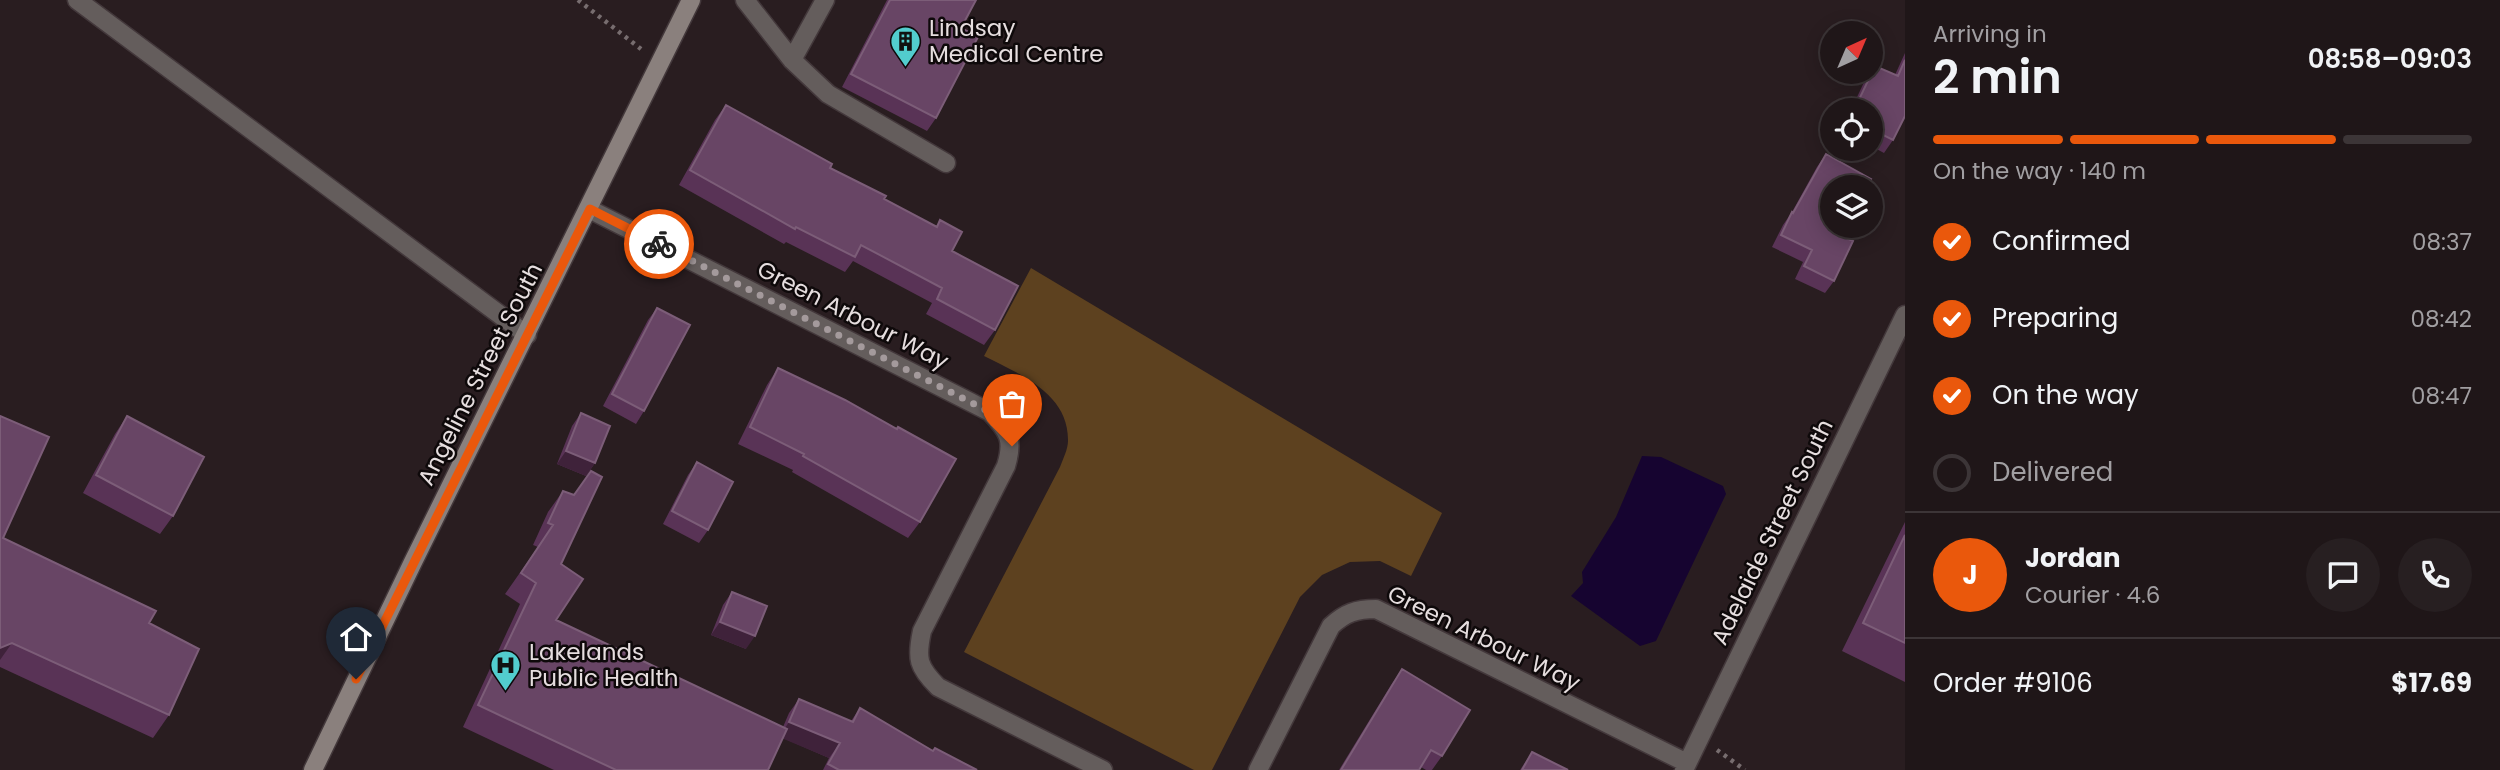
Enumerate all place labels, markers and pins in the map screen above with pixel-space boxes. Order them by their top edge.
place label: Lindsay Medical Centre [929,12,1104,70]
building icon: Lindsay Medical Centre [889,24,923,68]
pin [982,374,1042,446]
pin [326,607,386,679]
place label: Lakelands Public Health [529,636,678,694]
hospital icon: Lakelands Public Health [489,648,523,692]

